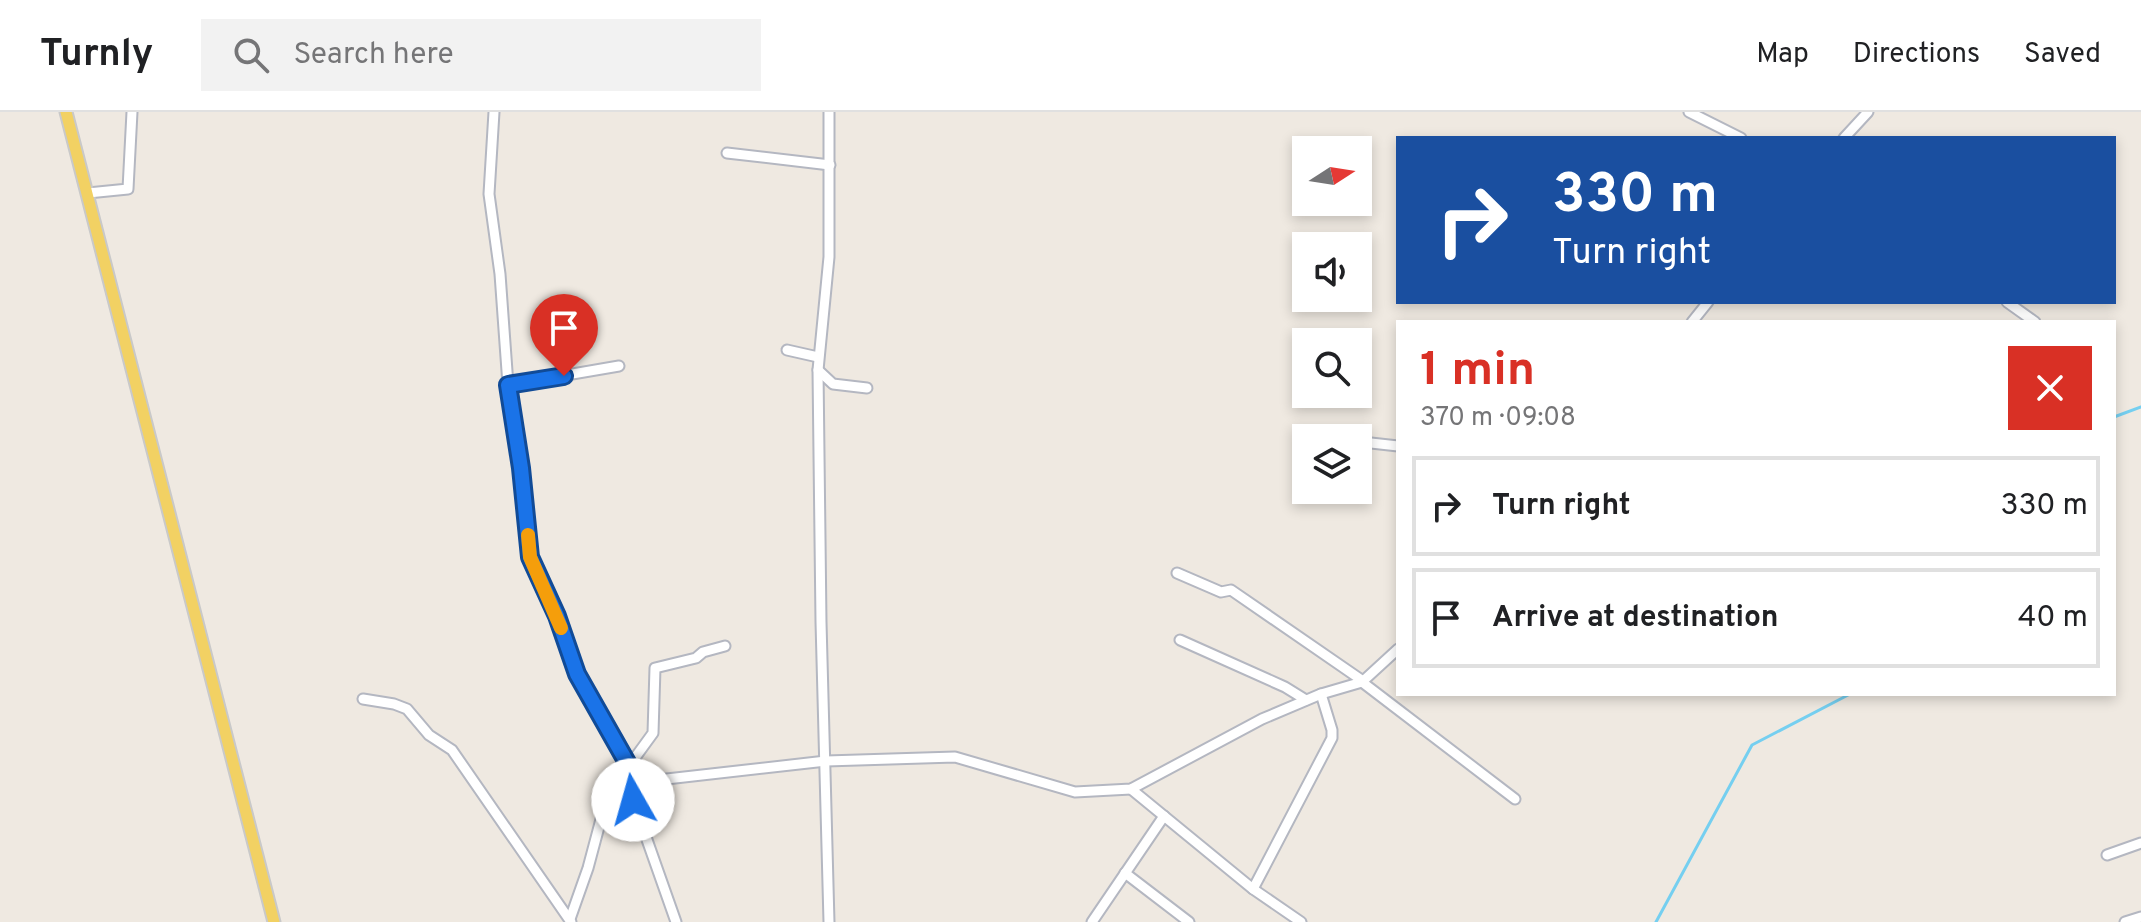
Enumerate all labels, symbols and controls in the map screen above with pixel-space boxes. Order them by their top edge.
search box [201,19,761,91]
text: Turnly [40,31,153,80]
icon: search [229,33,273,77]
text: Search here [293,37,454,74]
text: Map [1756,37,1809,73]
text: Directions [1853,37,1980,73]
text: Saved [2024,37,2101,73]
north arrow [1292,136,1372,216]
map controls [1292,136,1372,504]
text: 330 m [1552,162,1718,232]
icon: right [1420,168,1524,272]
text: Turn right [1552,231,1711,277]
button: sound [1292,232,1372,312]
pin [530,294,598,376]
icon: arrive [542,306,586,350]
button: search [1292,328,1372,408]
text: 1 min [1420,342,1535,402]
button: close [2008,346,2092,430]
text: 370 m · 09:08 [1420,402,1576,435]
button: layers [1292,424,1372,504]
icon: right [1424,484,1468,528]
text: Turn right [1492,488,1630,525]
text: 330 m [2000,488,2088,525]
icon: arrive [1424,596,1468,640]
text: Arrive at destination [1492,600,1778,637]
text: 40 m [2018,600,2088,637]
position arrow [591,758,675,842]

